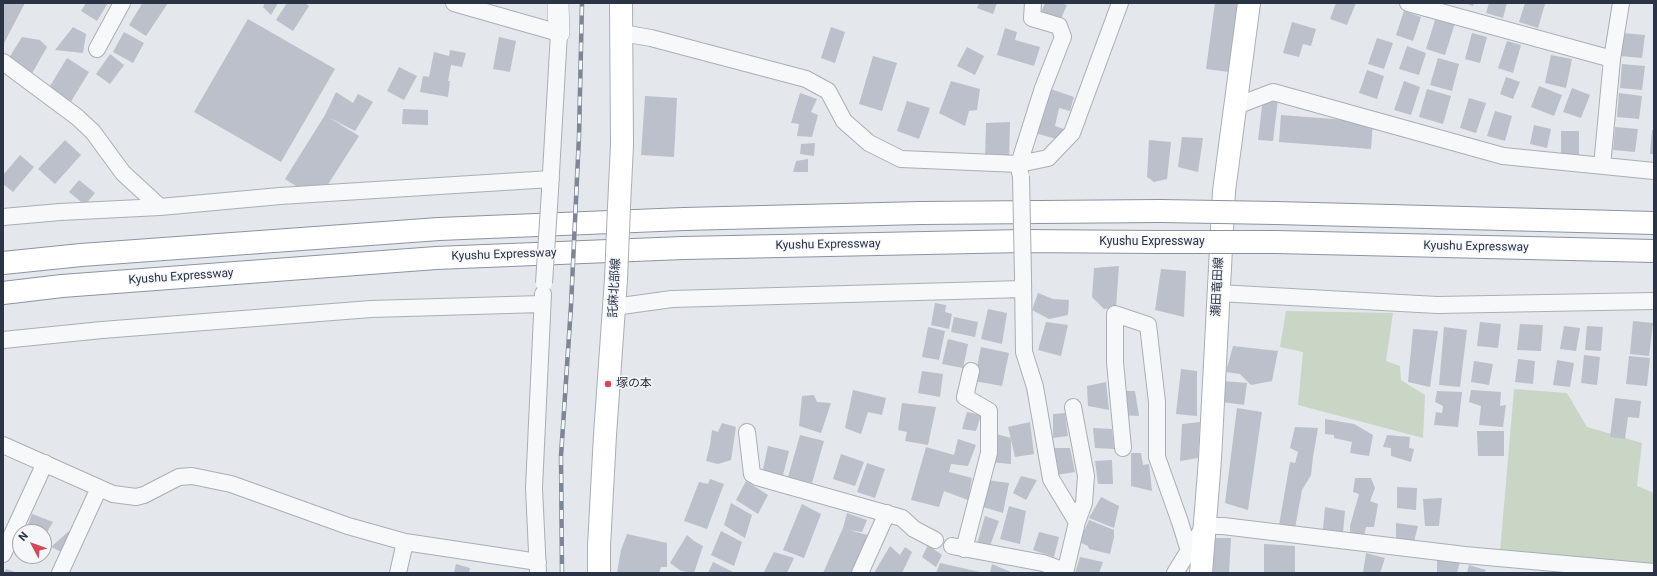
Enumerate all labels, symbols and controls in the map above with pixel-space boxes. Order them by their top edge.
street label: Kyushu Expressway [1099,235,1205,249]
street label: Kyushu Expressway [775,237,881,253]
street label: Kyushu Expressway [1423,239,1529,255]
street label: Kyushu Expressway [451,246,557,264]
street label: 瀬田竜田線 [1209,257,1227,317]
street label: 託麻北部線 [606,258,624,318]
street label: Kyushu Expressway [128,266,234,288]
place label: 塚の本 [616,377,652,391]
marker: 塚の本 [603,379,613,389]
north arrow [12,524,52,564]
text: N [16,529,31,544]

